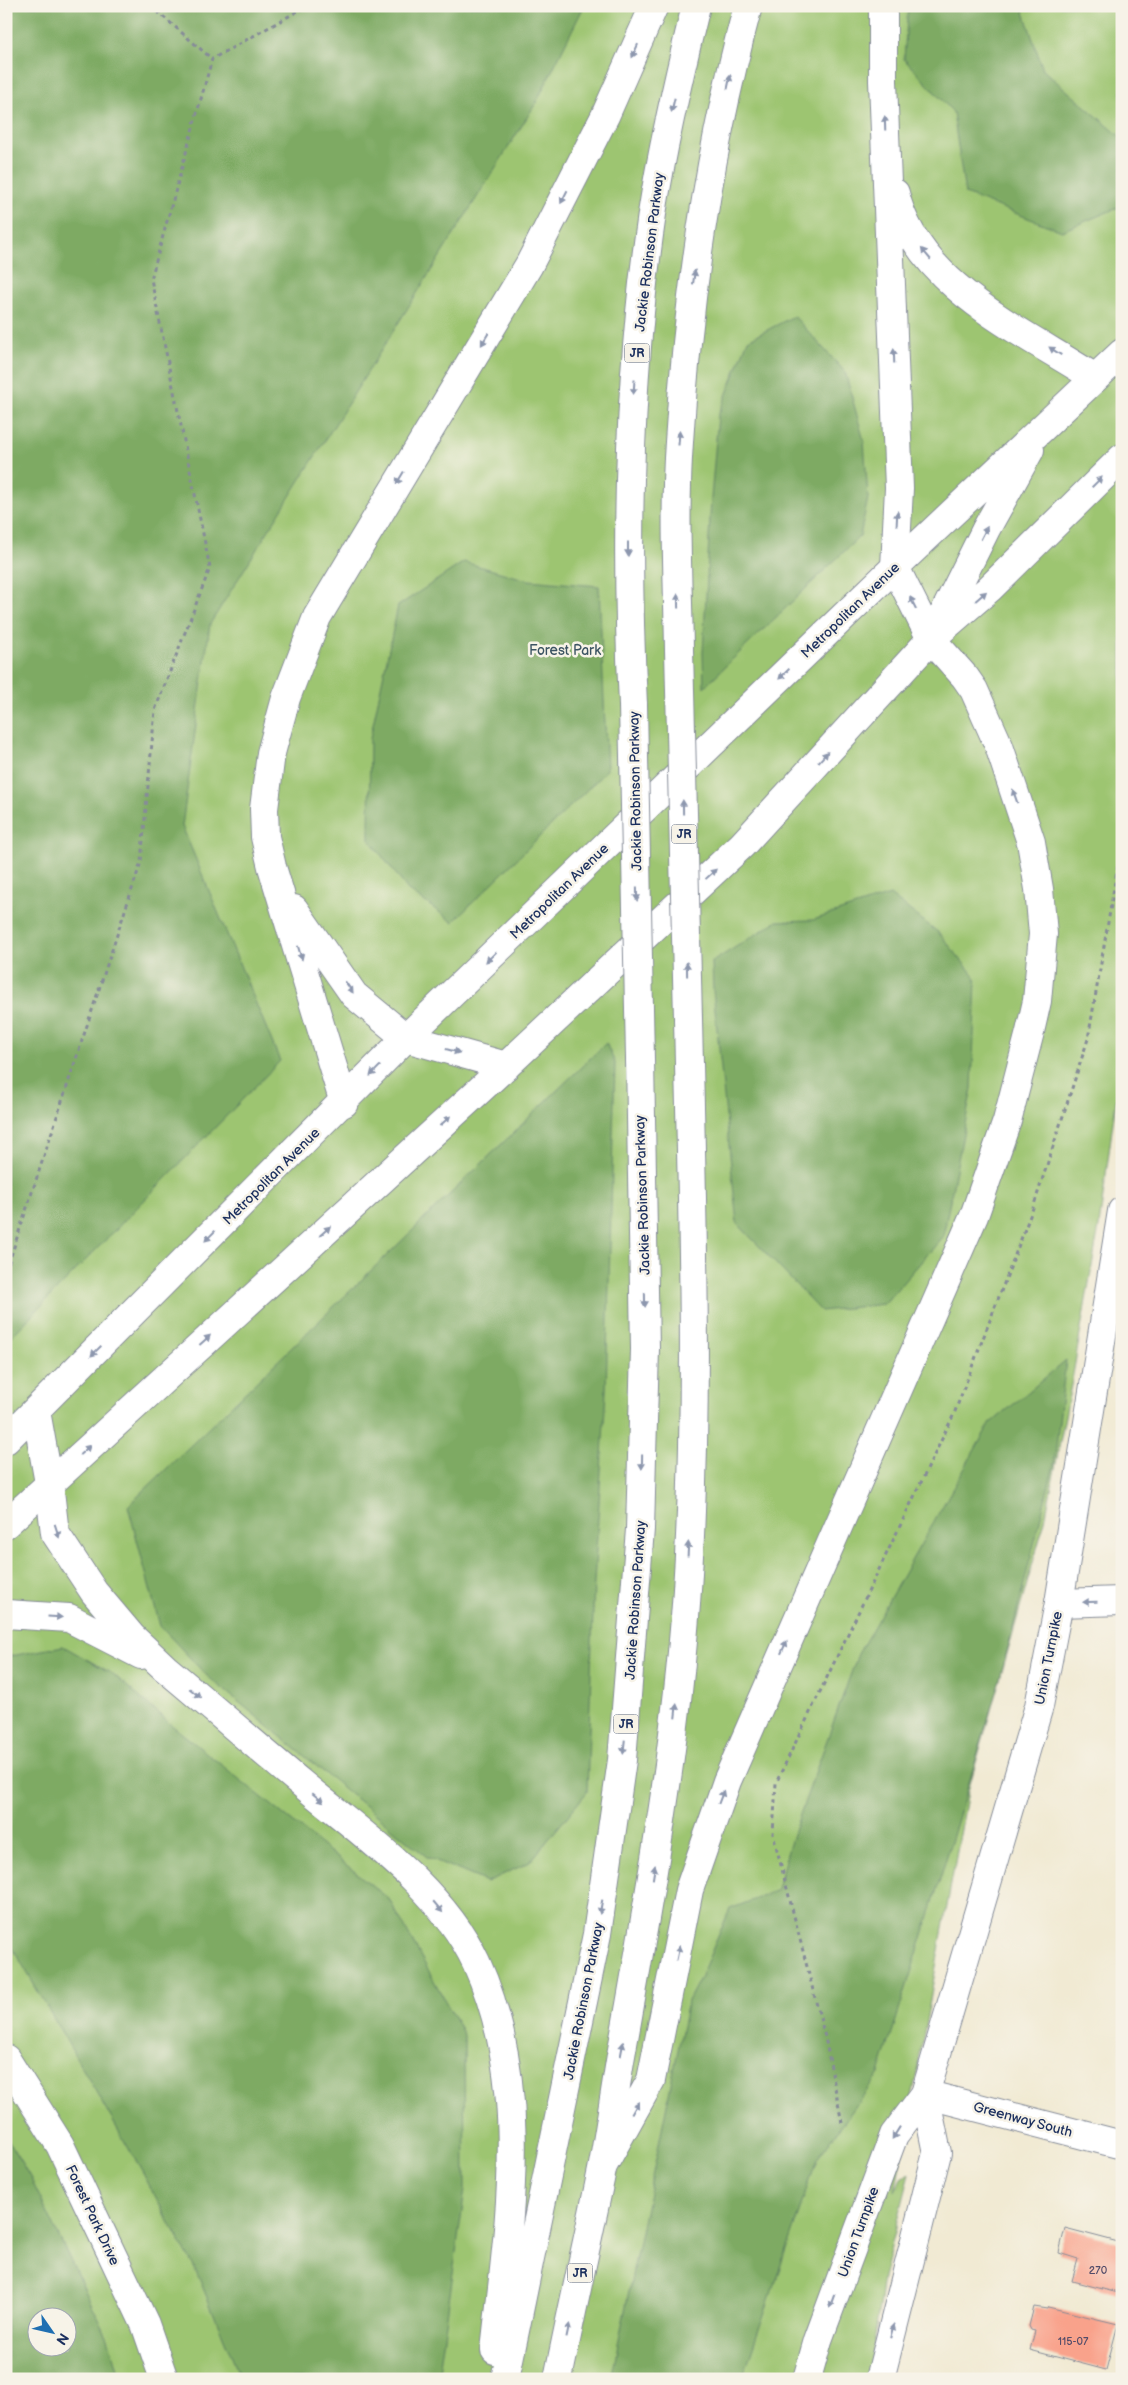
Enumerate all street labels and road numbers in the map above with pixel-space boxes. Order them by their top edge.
street label: Jackie Robinson Parkway [631,171,668,332]
road number: JR [624,343,650,362]
street label: Metropolitan Avenue [798,559,903,662]
street label: Jackie Robinson Parkway [626,710,645,871]
road number: JR [672,824,696,844]
street label: Metropolitan Avenue [507,840,612,943]
street label: Jackie Robinson Parkway [631,1114,654,1275]
street label: Metropolitan Avenue [219,1124,323,1228]
street label: Jackie Robinson Parkway [621,1519,650,1680]
street label: Union Turnpike [1031,1610,1066,1706]
road number: JR [614,1715,638,1734]
street label: Jackie Robinson Parkway [560,1920,607,2081]
street label: Greenway South [971,2098,1075,2141]
street label: Forest Park Drive [62,2162,123,2268]
street label: Union Turnpike [834,2185,883,2280]
road number: JR [568,2264,592,2282]

